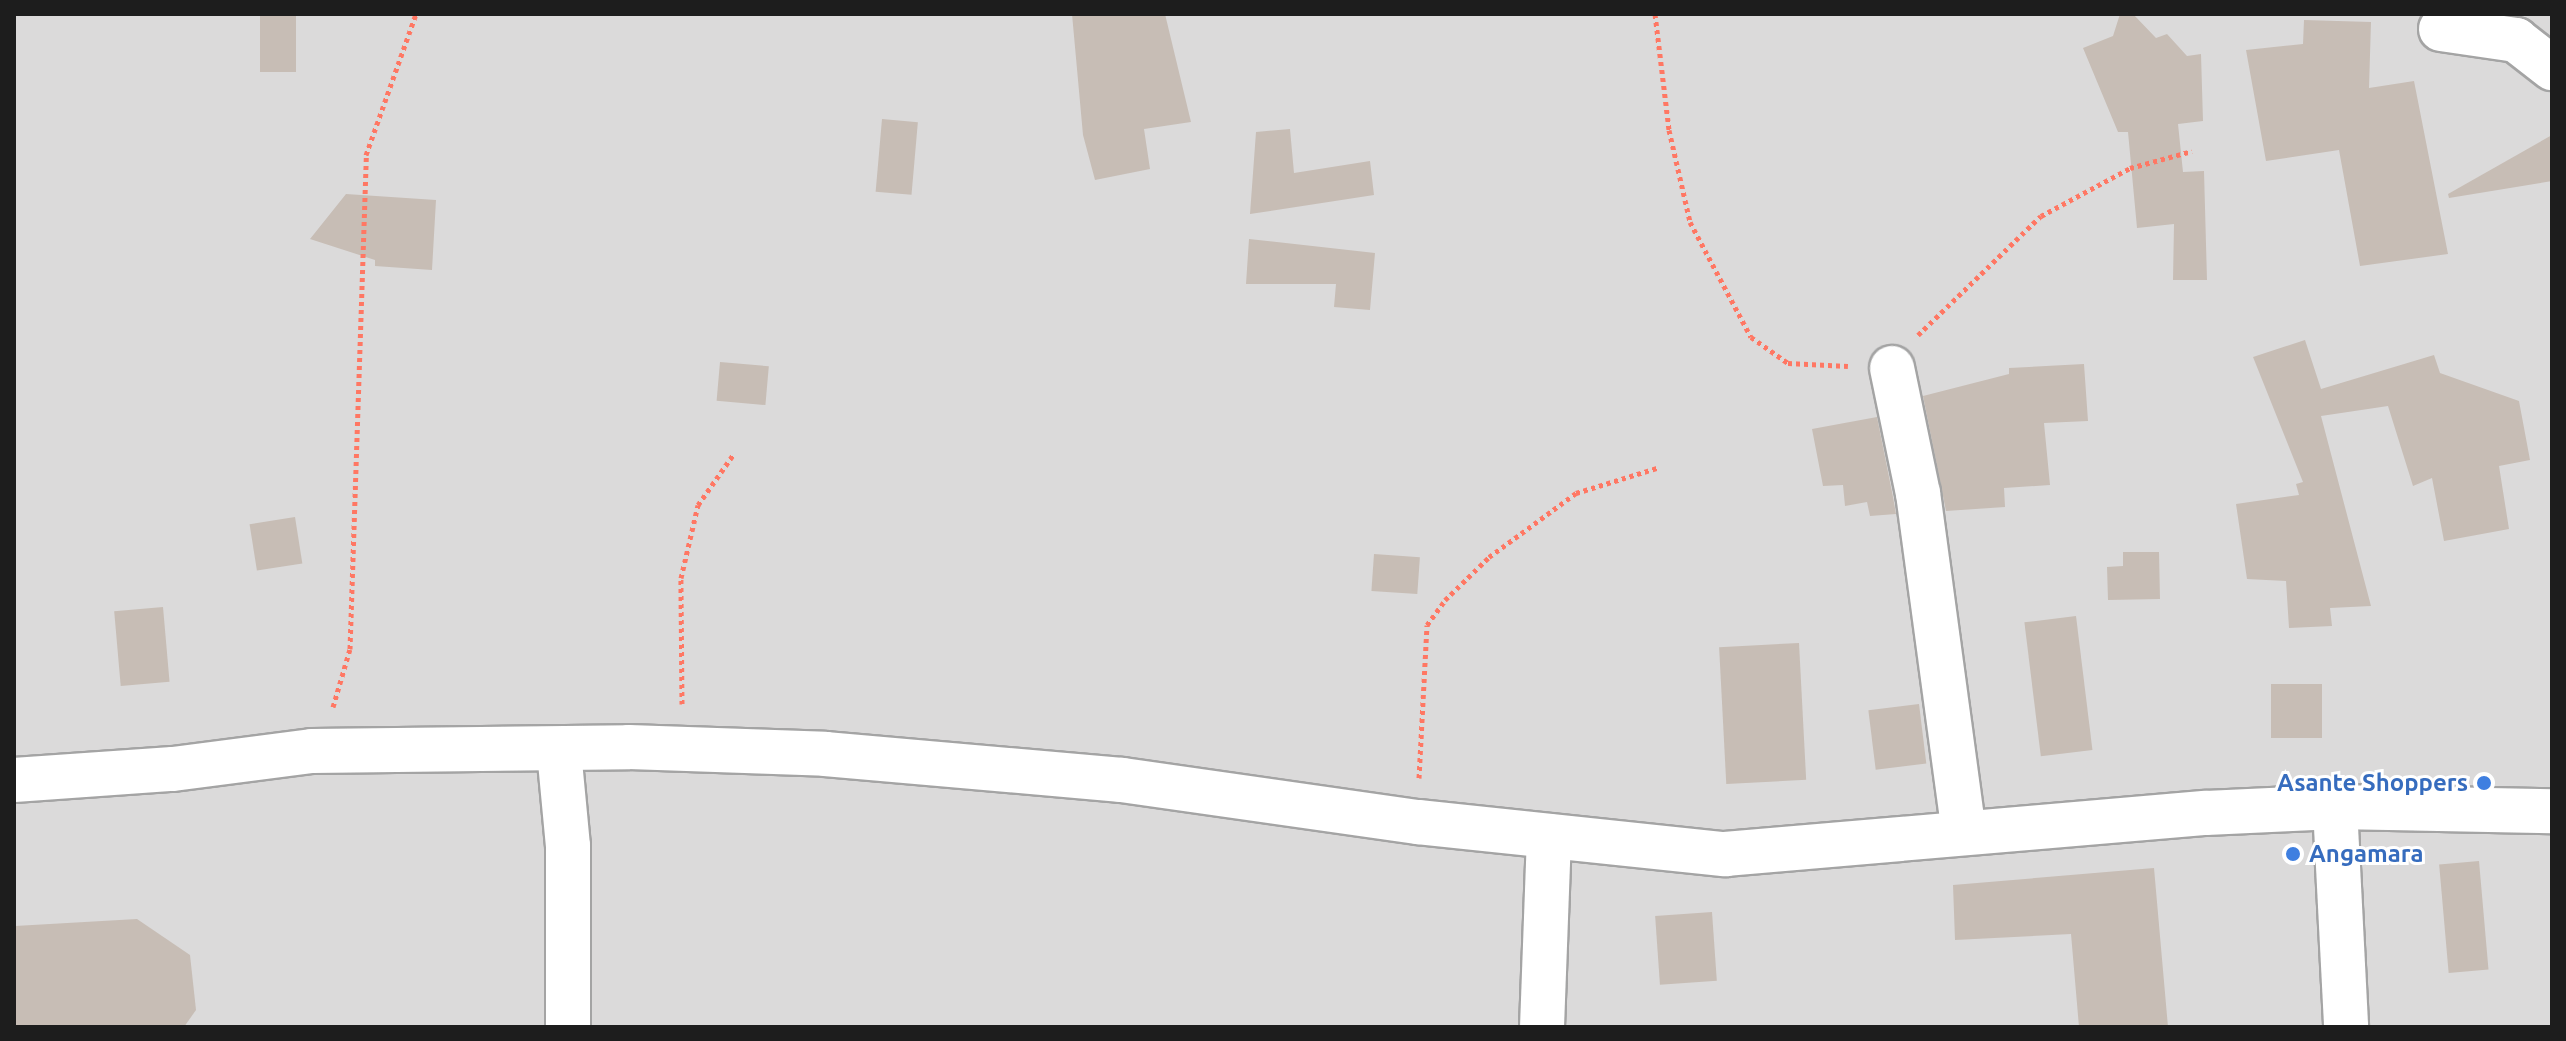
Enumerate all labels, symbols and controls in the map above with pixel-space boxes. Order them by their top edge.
place label: Asante Shoppers [2277,769,2468,797]
marker: Asante Shoppers [2475,774,2493,792]
place label: Angamara [2309,840,2424,868]
marker: Angamara [2284,845,2302,863]

